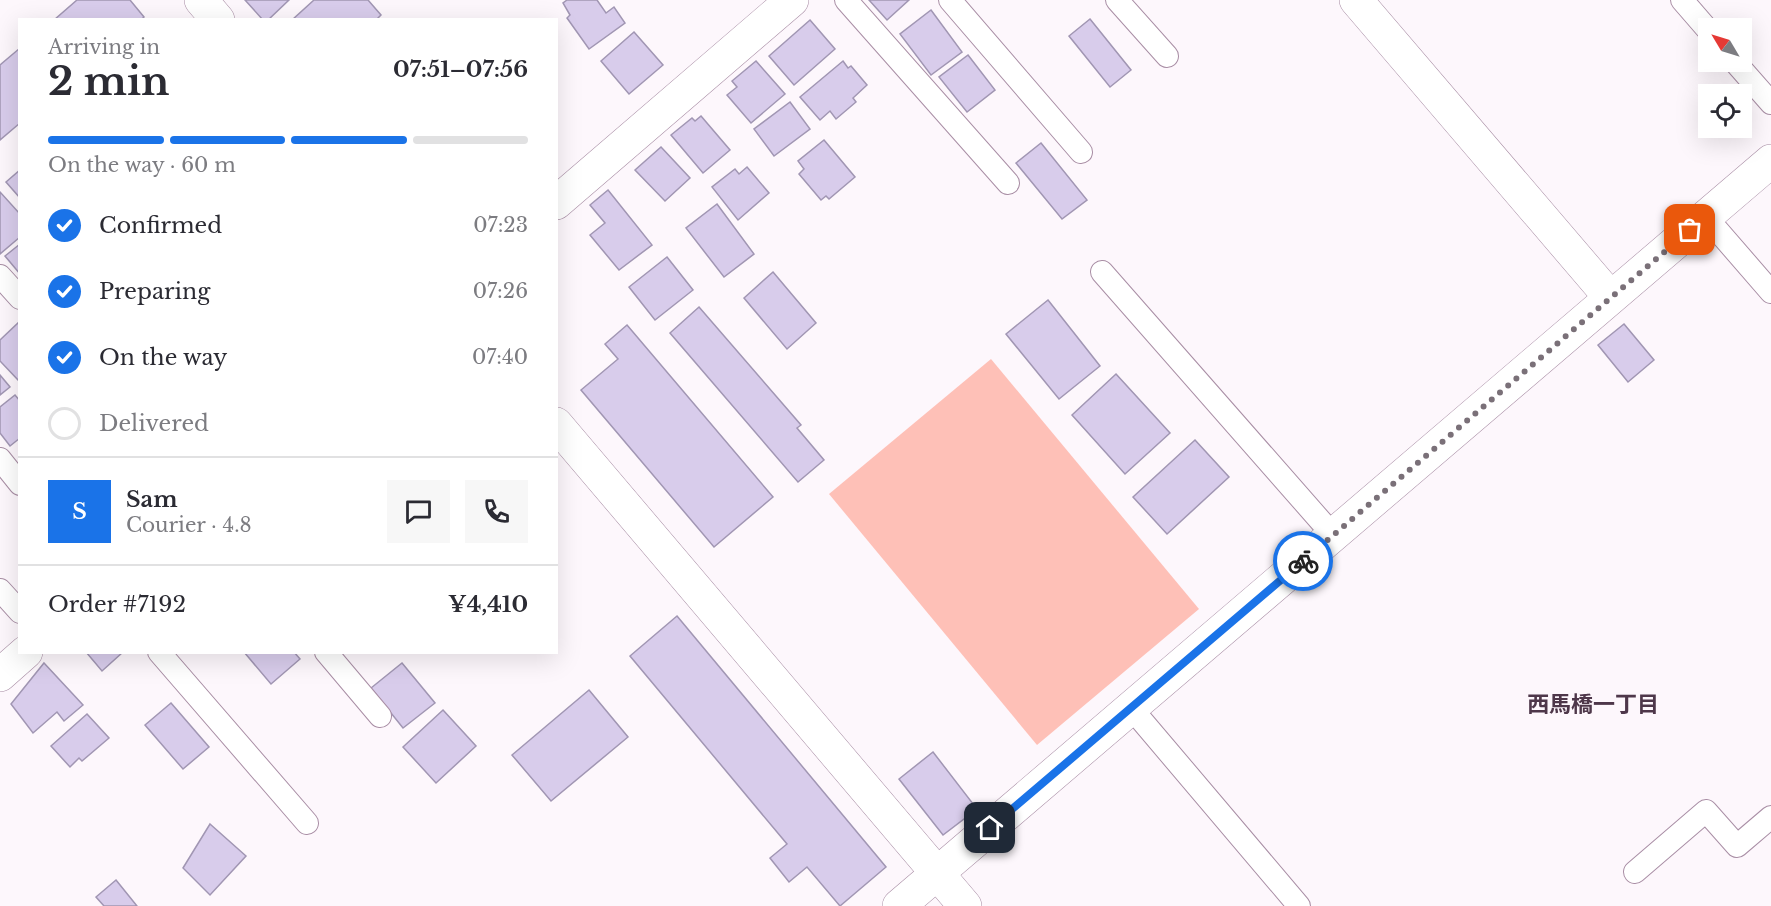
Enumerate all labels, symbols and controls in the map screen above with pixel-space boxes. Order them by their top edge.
north arrow [1698,18,1752,72]
map controls [1698,18,1752,138]
text: Arriving in [48,35,160,59]
text: 07:51–07:56 [393,56,528,83]
text: 2 min [48,57,169,106]
button: locate [1698,84,1752,138]
text: On the way · 60 m [48,153,236,177]
pin [1664,204,1715,255]
icon: check [48,209,81,242]
text: Confirmed [99,212,222,239]
text: 07:23 [473,213,528,237]
icon: bag [1673,213,1706,246]
icon: check [48,275,81,308]
text: Preparing [99,278,210,305]
text: 07:26 [473,279,528,303]
icon: check [48,341,81,374]
text: On the way [99,344,227,371]
text: 07:40 [472,345,528,369]
text: Delivered [99,410,209,437]
button: chat [387,480,450,543]
button: phone [465,480,528,543]
text: Sam [126,486,178,513]
text: S [72,498,87,525]
text: Courier · 4.8 [126,513,252,537]
courier [1273,531,1333,591]
icon: bike [1287,545,1320,578]
text: Order #7192 [48,591,186,618]
text: ¥4,410 [448,591,528,618]
district label: 西馬橋一丁目 [1527,691,1659,718]
pin [964,802,1015,853]
icon: home [973,811,1006,844]

